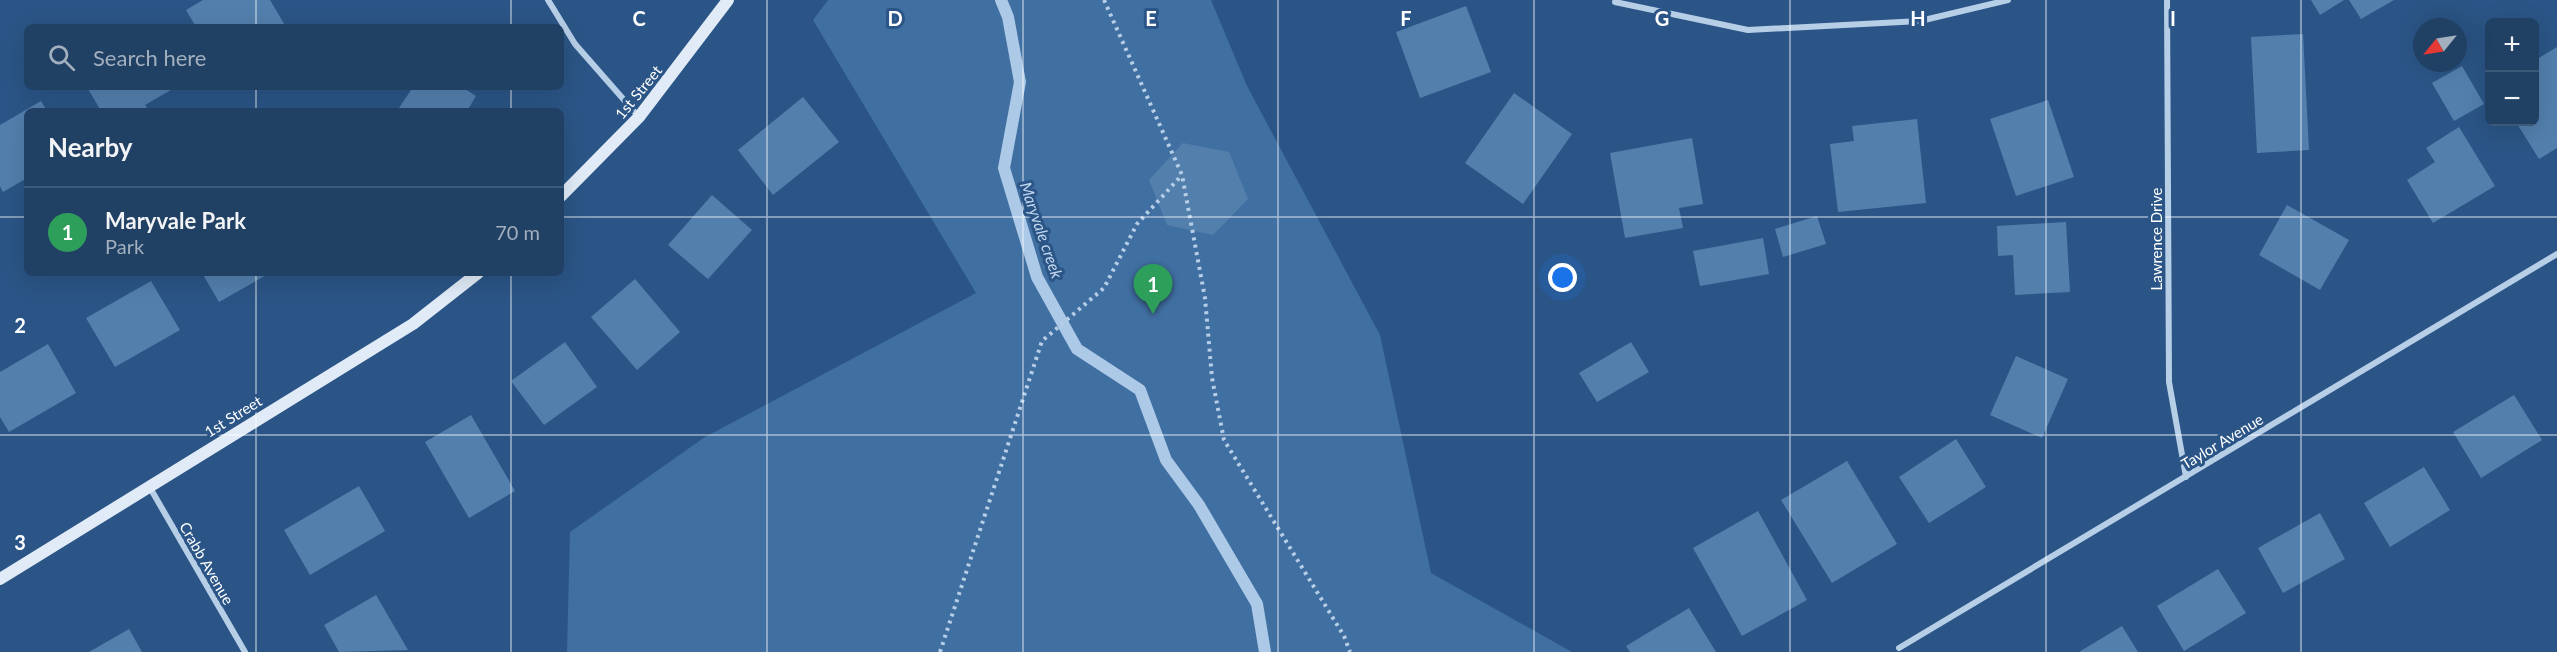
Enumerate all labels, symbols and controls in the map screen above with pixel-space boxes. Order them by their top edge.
text: C [632,6,646,30]
text: D [887,6,903,30]
text: E [1145,6,1157,30]
text: F [1400,6,1412,30]
text: G [1655,6,1669,30]
text: H [1910,6,1926,30]
text: I [2170,6,2176,30]
north arrow [2413,18,2467,72]
map controls [2485,18,2539,126]
button: + [2485,18,2539,72]
search box [24,24,564,90]
icon: search [45,41,78,74]
text: Search here [93,44,206,71]
street label: 1st Street [611,61,665,123]
button: − [2485,72,2539,126]
text: Nearby [48,131,133,163]
water label: Maryvale creek [1017,179,1068,281]
street label: Lawrence Drive [2147,187,2165,290]
text: Maryvale Park [105,207,246,234]
text: 1 [62,220,73,244]
text: 70 m [495,220,540,244]
text: Park [105,234,144,258]
your location [1548,263,1577,292]
pin: 1 [1134,264,1172,314]
text: 2 [14,313,26,337]
street label: 1st Street [201,391,265,441]
street label: Taylor Avenue [2178,409,2266,472]
street label: Crabb Avenue [176,518,238,608]
text: 3 [14,530,26,554]

